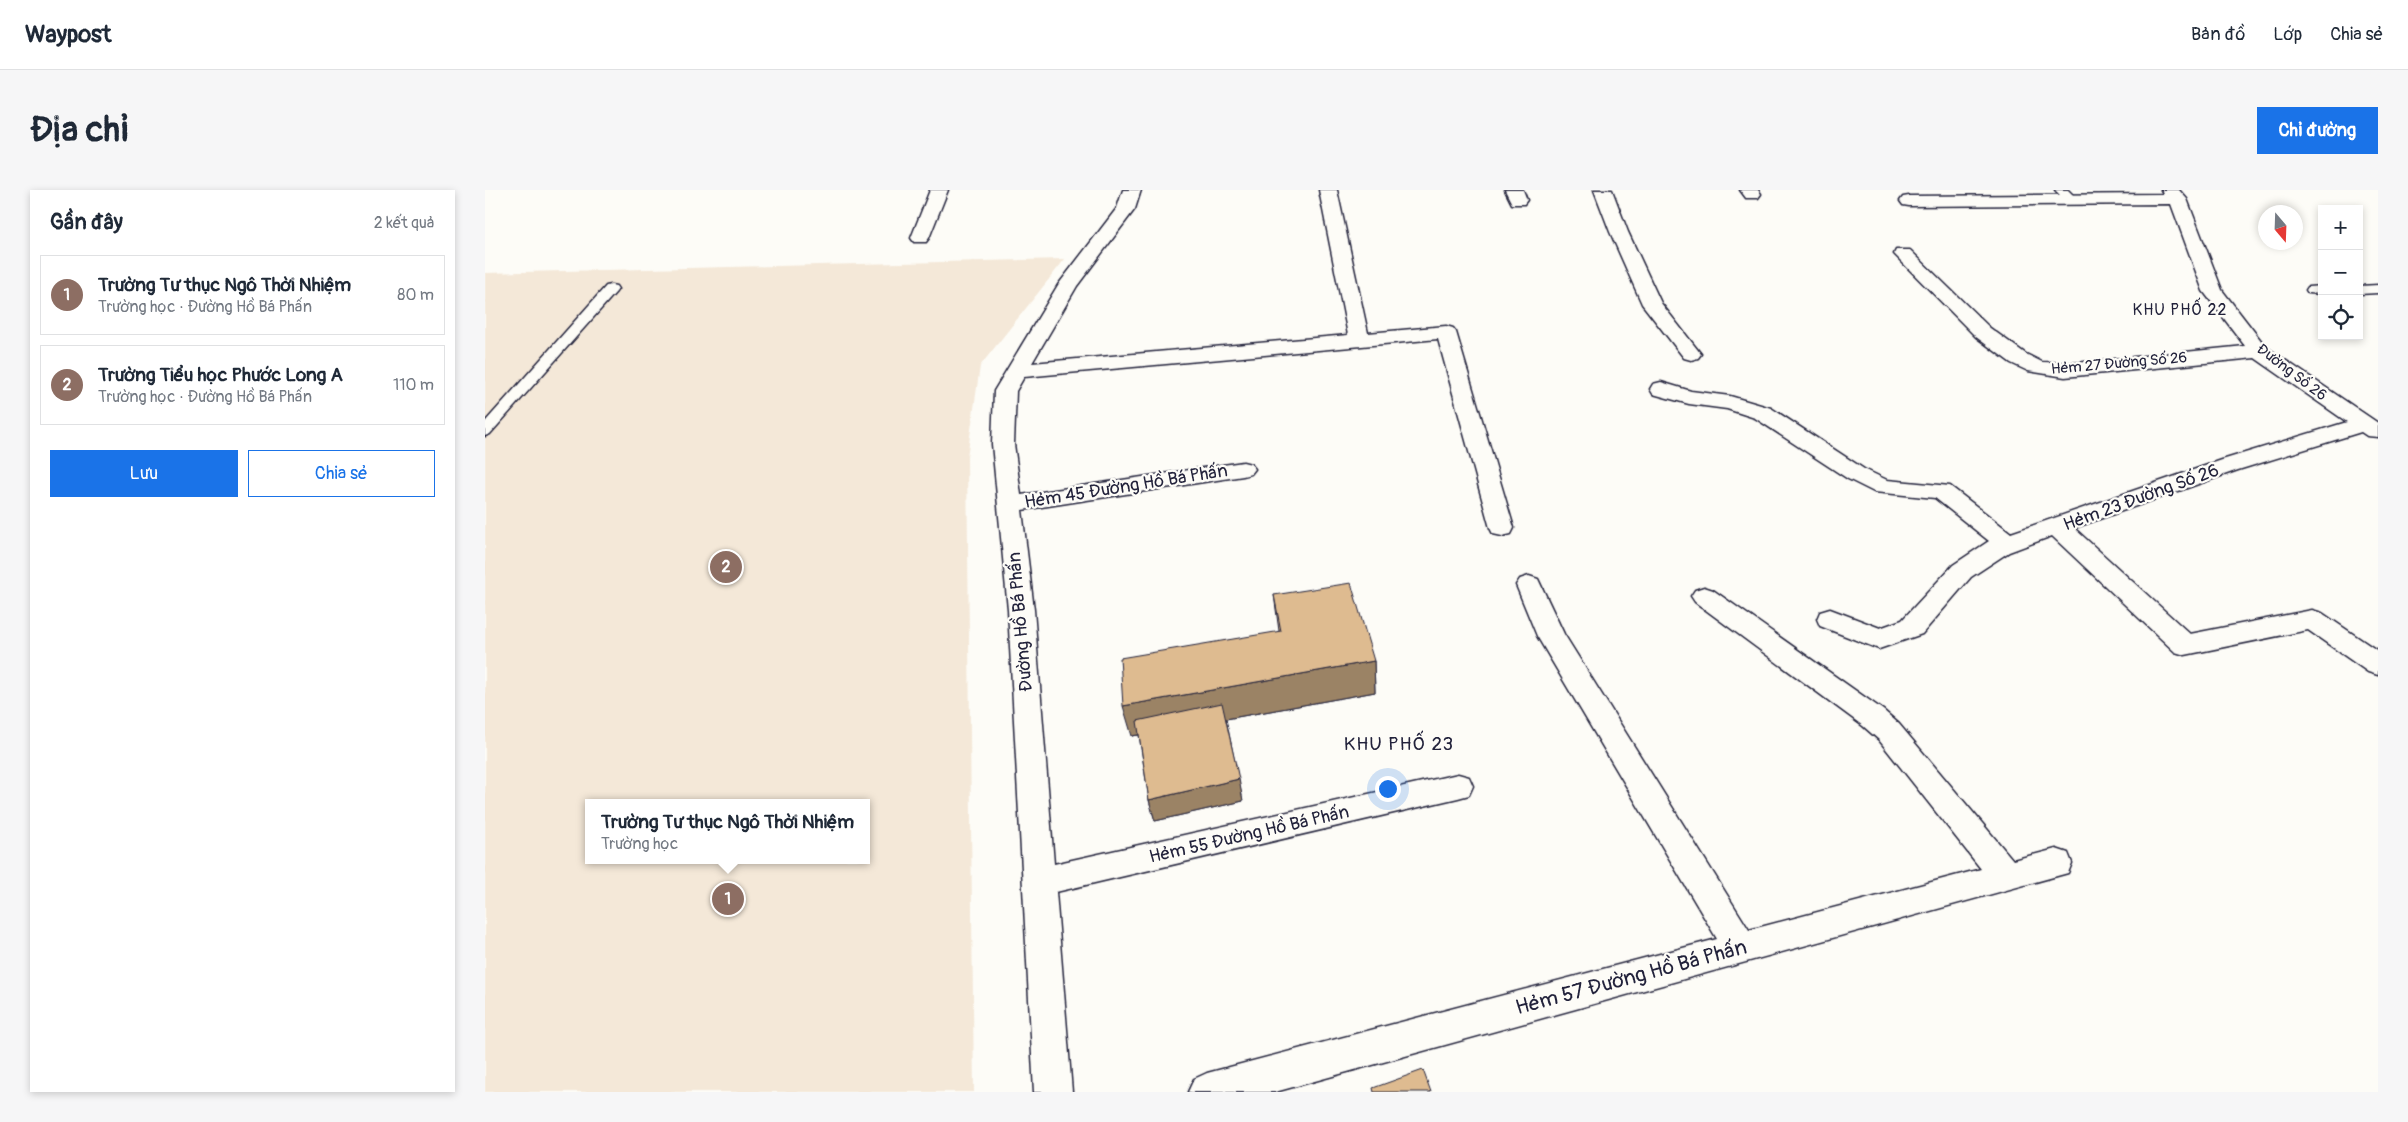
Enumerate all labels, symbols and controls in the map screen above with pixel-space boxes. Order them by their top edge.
text: Waypost [25,20,112,49]
text: Bản đồ [2191,23,2245,46]
text: Lớp [2273,23,2302,46]
text: Chia sẻ [2330,23,2383,46]
button: Chỉ đường [2257,107,2378,154]
text: Địa chỉ [30,108,129,152]
north arrow [2258,205,2303,250]
map controls [2318,205,2363,340]
button: + [2318,205,2363,250]
text: Gần đây [50,209,123,236]
text: 2 kết quả [374,213,435,233]
button: − [2318,250,2363,295]
text: Trường Tư thục Ngô Thời Nhiệm [98,273,351,297]
text: 1 [64,285,70,305]
text: 80 m [397,285,434,305]
button: locate [2318,295,2363,340]
text: Trường học · Đường Hồ Bá Phấn [98,297,312,317]
district label: KHU PHỐ 22 [2133,297,2227,320]
street label: Đường Số 26 [2253,340,2331,405]
street label: Hẻm 27 Đường Số 26 [2050,348,2188,379]
text: Trường Tiểu học Phước Long A [98,363,343,387]
text: 2 [63,375,71,395]
text: 110 m [393,375,434,395]
text: Trường học · Đường Hồ Bá Phấn [98,387,312,407]
button: Lưu [50,450,238,497]
button: Chia sẻ [248,450,435,497]
street label: Hẻm 45 Đường Hồ Bá Phấn [1023,459,1229,514]
street label: Hẻm 23 Đường Số 26 [2060,459,2222,536]
pin: 2 [710,548,742,586]
street label: Đường Hồ Bá Phấn [1003,551,1038,693]
district label: KHU PHỐ 23 [1344,730,1454,756]
your location [1375,776,1401,802]
popup [585,799,870,864]
street label: Hẻm 55 Đường Hồ Bá Phấn [1147,800,1351,869]
text: Trường Tư thục Ngô Thời Nhiệm [601,810,854,834]
text: Trường học [601,834,678,854]
pin: 1 [712,880,744,918]
street label: Hẻm 57 Đường Hồ Bá Phấn [1512,933,1750,1021]

